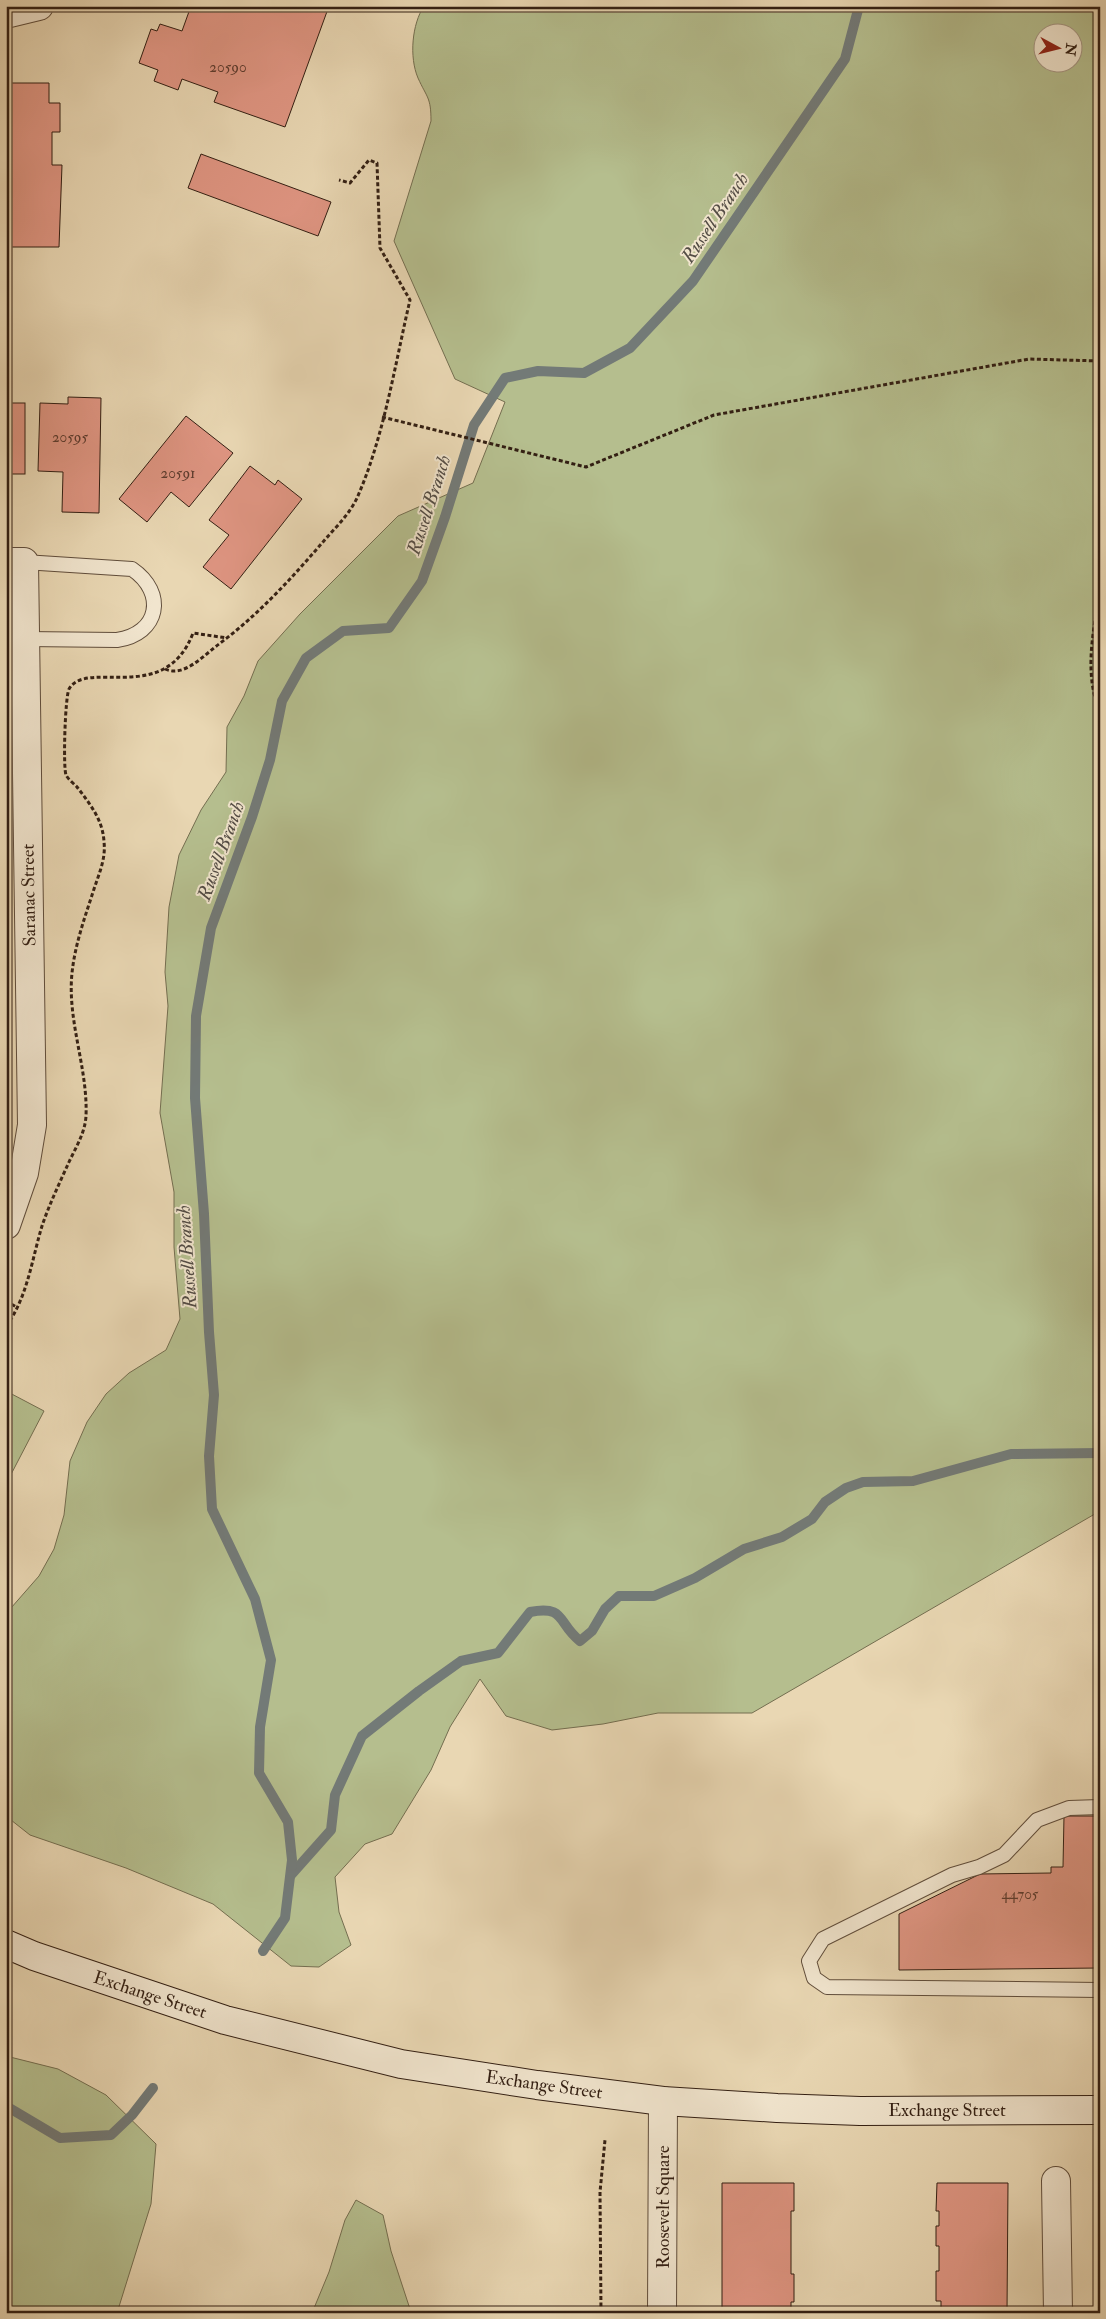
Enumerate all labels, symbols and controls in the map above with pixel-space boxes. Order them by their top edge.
north arrow [1034,22,1084,72]
text: N [1061,41,1080,57]
house number: 20590 [209,58,247,77]
water label: Russell Branch [676,168,754,268]
house number: 20595 [52,428,88,447]
water label: Russell Branch [401,452,456,559]
house number: 20591 [161,464,195,483]
water label: Russell Branch [192,798,250,905]
street label: Saranac Street [17,843,41,947]
water label: Russell Branch [171,1205,203,1310]
house number: 44705 [1002,1885,1039,1904]
street label: Exchange Street [90,1966,210,2024]
street label: Exchange Street [484,2065,604,2105]
street label: Exchange Street [888,2099,1006,2122]
street label: Roosevelt Square [652,2145,675,2269]

